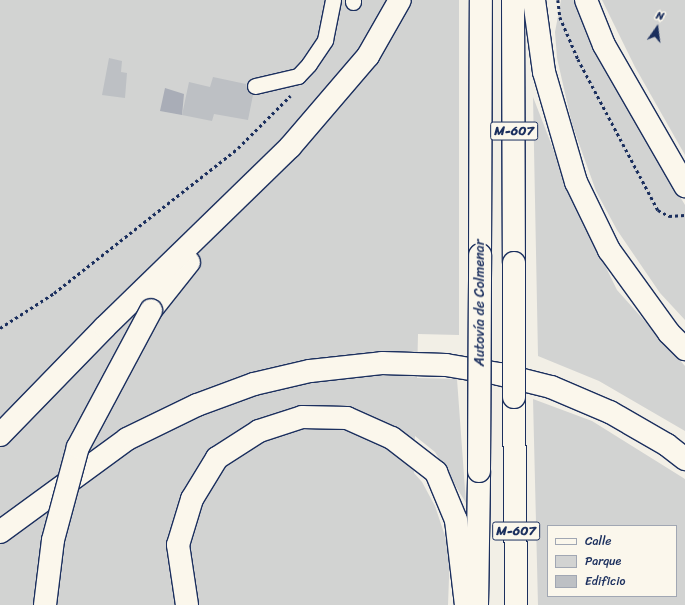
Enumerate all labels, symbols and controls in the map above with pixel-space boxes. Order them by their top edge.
text: N [654,6,666,26]
north arrow [637,8,677,48]
road number: M-607 [490,120,538,142]
street label: Autovía de Colmenar [472,239,488,367]
road number: M-607 [492,520,540,542]
legend [547,525,677,597]
text: Calle [585,530,612,552]
text: Parque [585,550,621,572]
text: Edificio [585,570,625,592]

